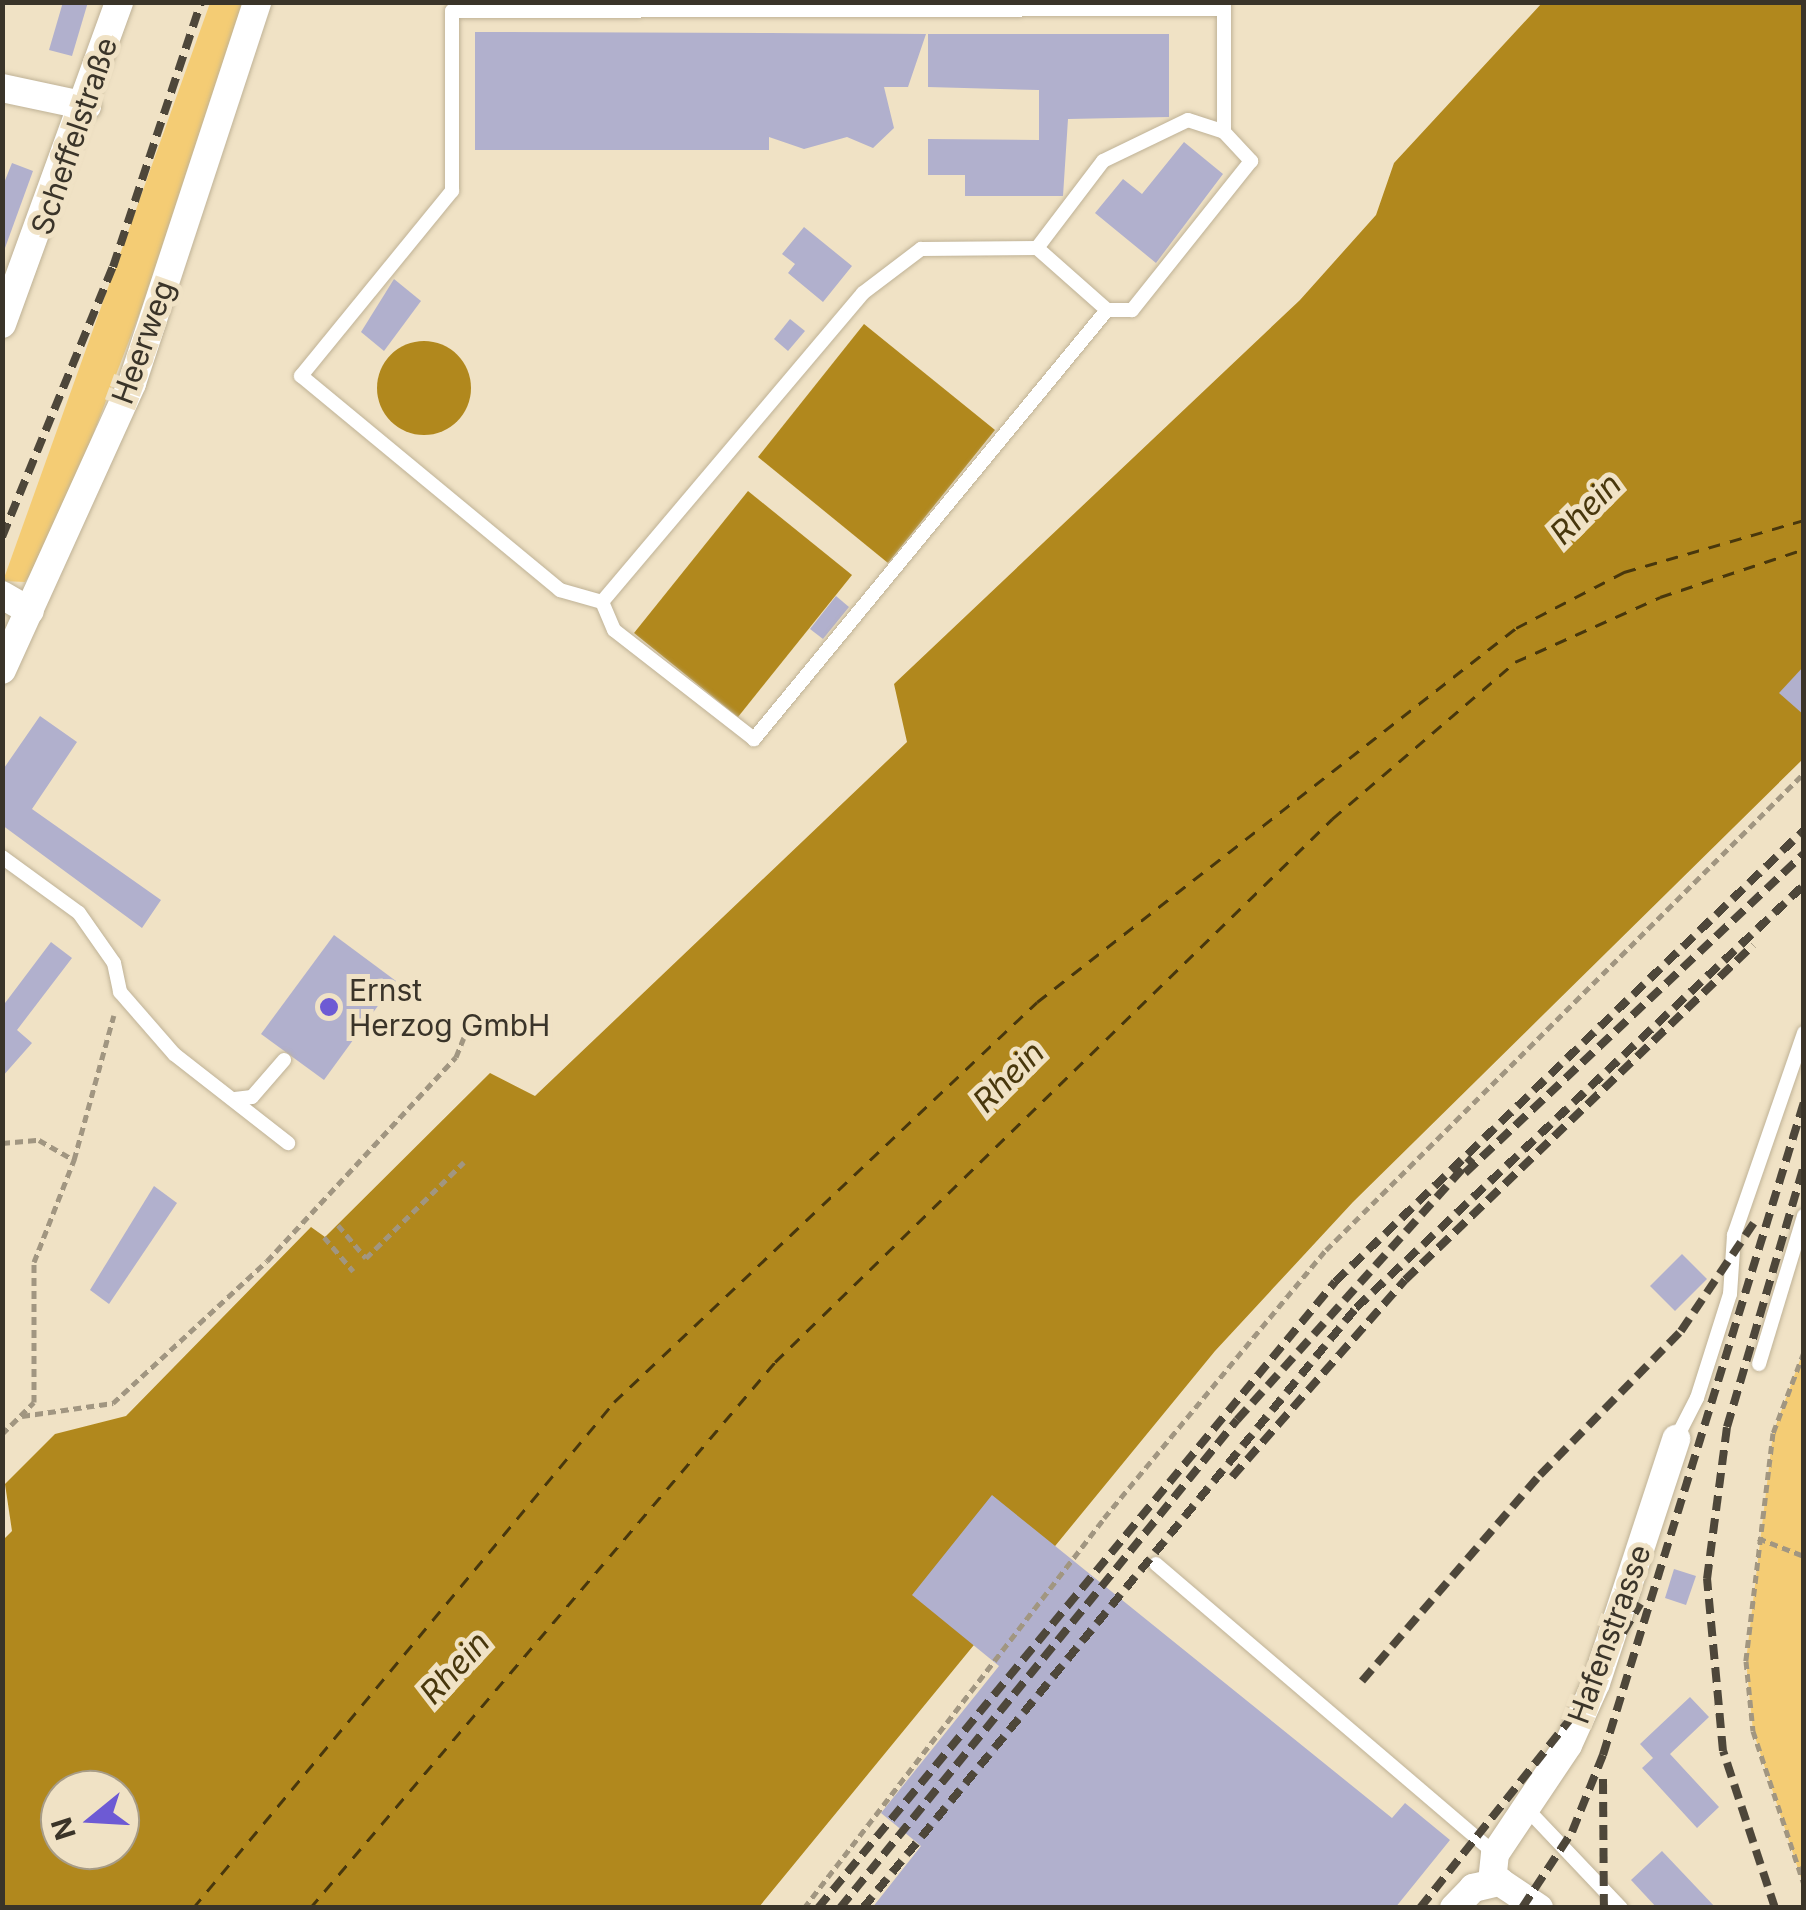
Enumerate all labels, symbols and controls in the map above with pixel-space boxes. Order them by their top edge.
street label: Scheffelstraße [23,33,125,239]
street label: Heerweg [104,275,182,409]
water label: Rhein [1543,466,1629,552]
place label: Ernst Herzog GmbH [349,972,550,1042]
marker: Ernst Herzog GmbH [318,996,340,1018]
water label: Rhein [966,1034,1052,1120]
street label: Hafenstrasse [1560,1540,1658,1728]
water label: Rhein [412,1624,498,1712]
north arrow [40,1770,140,1870]
text: N [44,1813,83,1844]

